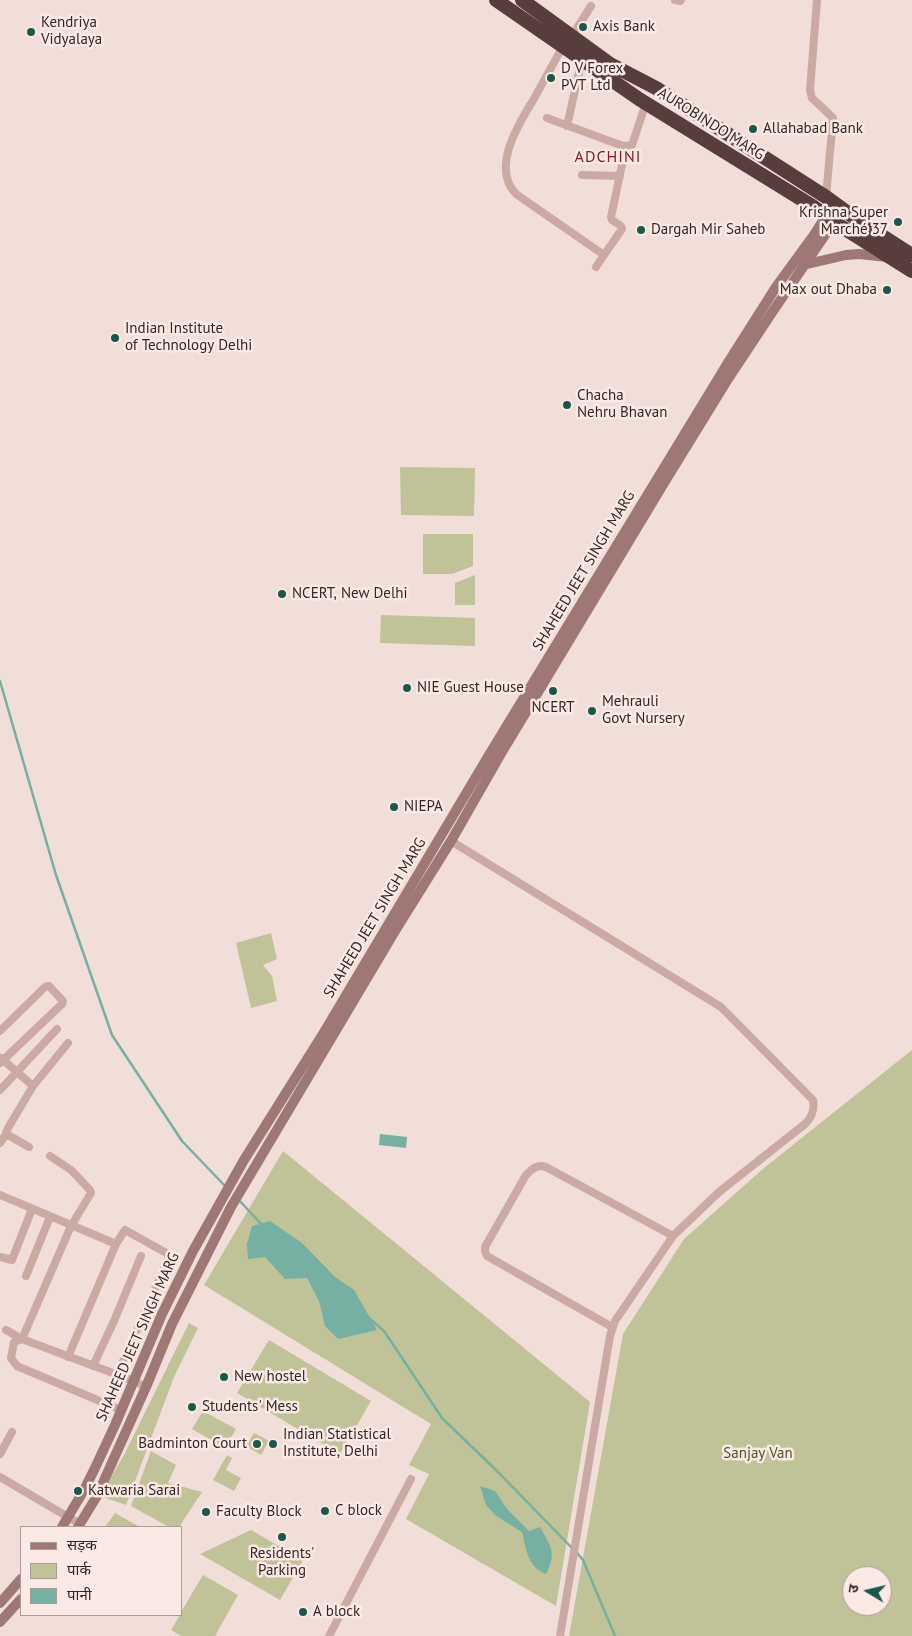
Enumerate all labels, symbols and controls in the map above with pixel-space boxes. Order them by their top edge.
place label: Kendriya Vidyalaya [41,14,102,49]
place label: Axis Bank [593,18,655,36]
marker: Axis Bank [577,21,589,33]
marker: Kendriya Vidyalaya [25,26,37,38]
place label: D V Forex PVT Ltd [561,60,623,95]
marker: D V Forex PVT Ltd [545,72,557,84]
street label: AUROBINDO MARG [654,84,768,164]
place label: Allahabad Bank [763,120,863,138]
marker: Allahabad Bank [747,123,759,135]
district label: ADCHINI [574,147,642,167]
place label: Krishna Super Marché 37 [799,204,888,239]
marker: Krishna Super Marché 37 [892,216,904,228]
place label: Dargah Mir Saheb [651,221,765,239]
marker: Dargah Mir Saheb [635,224,647,236]
place label: Max out Dhaba [780,281,877,299]
marker: Max out Dhaba [881,284,893,296]
place label: Indian Institute of Technology Delhi [125,320,252,355]
marker: Indian Institute of Technology Delhi [109,332,121,344]
place label: Chacha Nehru Bhavan [577,387,667,422]
marker: Chacha Nehru Bhavan [561,399,573,411]
street label: SHAHEED JEET SINGH MARG [529,488,639,654]
place label: NCERT, New Delhi [292,585,407,603]
marker: NCERT, New Delhi [276,588,288,600]
place label: NIE Guest House [417,679,524,697]
marker: NIE Guest House [401,682,413,694]
marker: NCERT [547,685,559,697]
place label: Mehrauli Govt Nursery [602,693,685,728]
place label: NCERT [531,699,575,717]
marker: Mehrauli Govt Nursery [586,705,598,717]
place label: NIEPA [404,798,443,816]
marker: NIEPA [388,801,400,813]
street label: SHAHEED JEET SINGH MARG [320,835,430,1001]
street label: SHAHEED JEET SINGH MARG [92,1250,184,1424]
place label: New hostel [234,1368,306,1386]
marker: New hostel [218,1371,230,1383]
place label: Students' Mess [202,1398,298,1416]
marker: Students' Mess [186,1401,198,1413]
place label: Indian Statistical Institute, Delhi [283,1426,391,1461]
place label: Badminton Court [138,1435,247,1453]
marker: Badminton Court [251,1438,263,1450]
marker: Indian Statistical Institute, Delhi [267,1438,279,1450]
park label: Sanjay Van [723,1445,793,1463]
place label: Katwaria Sarai [88,1482,180,1500]
marker: Katwaria Sarai [72,1485,84,1497]
place label: C block [335,1502,382,1520]
place label: Faculty Block [216,1503,302,1521]
marker: C block [319,1505,331,1517]
marker: Faculty Block [200,1506,212,1518]
legend [20,1526,182,1616]
marker: Residents' Parking [276,1531,288,1543]
text: सड़क [67,1535,97,1554]
place label: Residents' Parking [250,1545,314,1580]
text: पार्क [67,1560,91,1579]
north arrow [842,1566,892,1616]
text: उ [844,1583,863,1594]
text: पानी [67,1585,92,1604]
place label: A block [313,1603,360,1621]
marker: A block [297,1606,309,1618]

